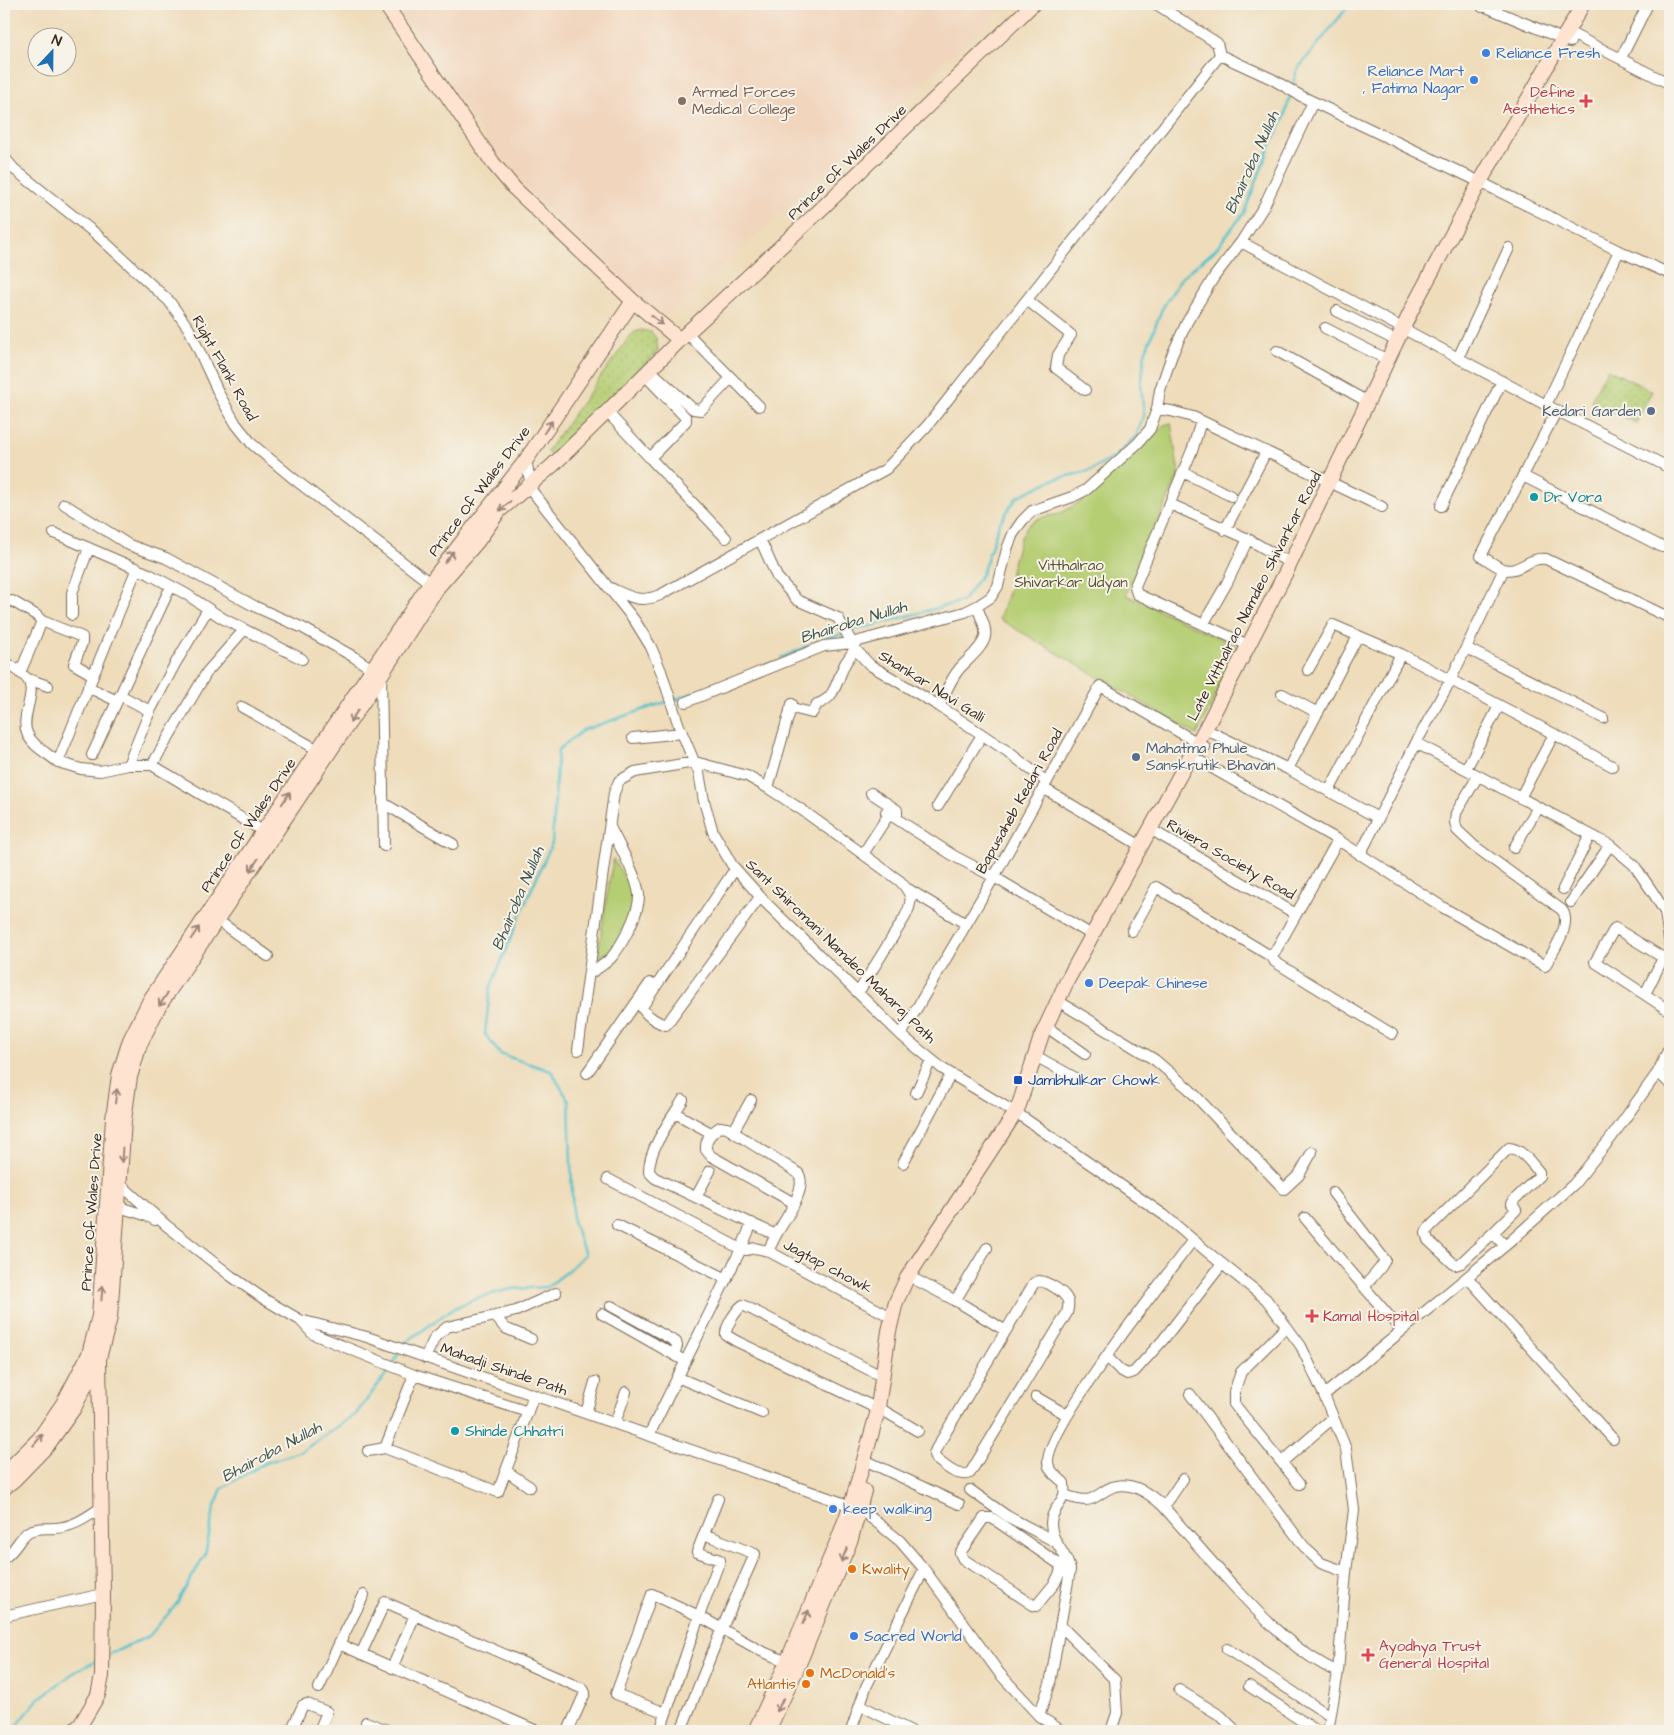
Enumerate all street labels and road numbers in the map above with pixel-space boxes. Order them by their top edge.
street label: Prince Of Wales Drive [783,100,912,225]
street label: Right Flank Road [186,312,262,426]
street label: Prince Of Wales Drive [423,422,535,561]
street label: Late Vitthalrao Namdeo Shivarkar Road [1182,468,1327,725]
street label: Shankar Navi Galli [875,645,989,728]
street label: Bapusaheb Kedari Road [971,725,1068,878]
street label: Prince Of Wales Drive [196,754,301,897]
street label: Riviera Society Road [1162,814,1299,906]
street label: Sant Shiromani Namdeo Maharaj Path [741,854,941,1049]
street label: Prince Of Wales Drive [76,1132,107,1292]
street label: Jagtap chowk [779,1234,876,1300]
street label: Mahadji Shinde Path [438,1338,571,1401]

